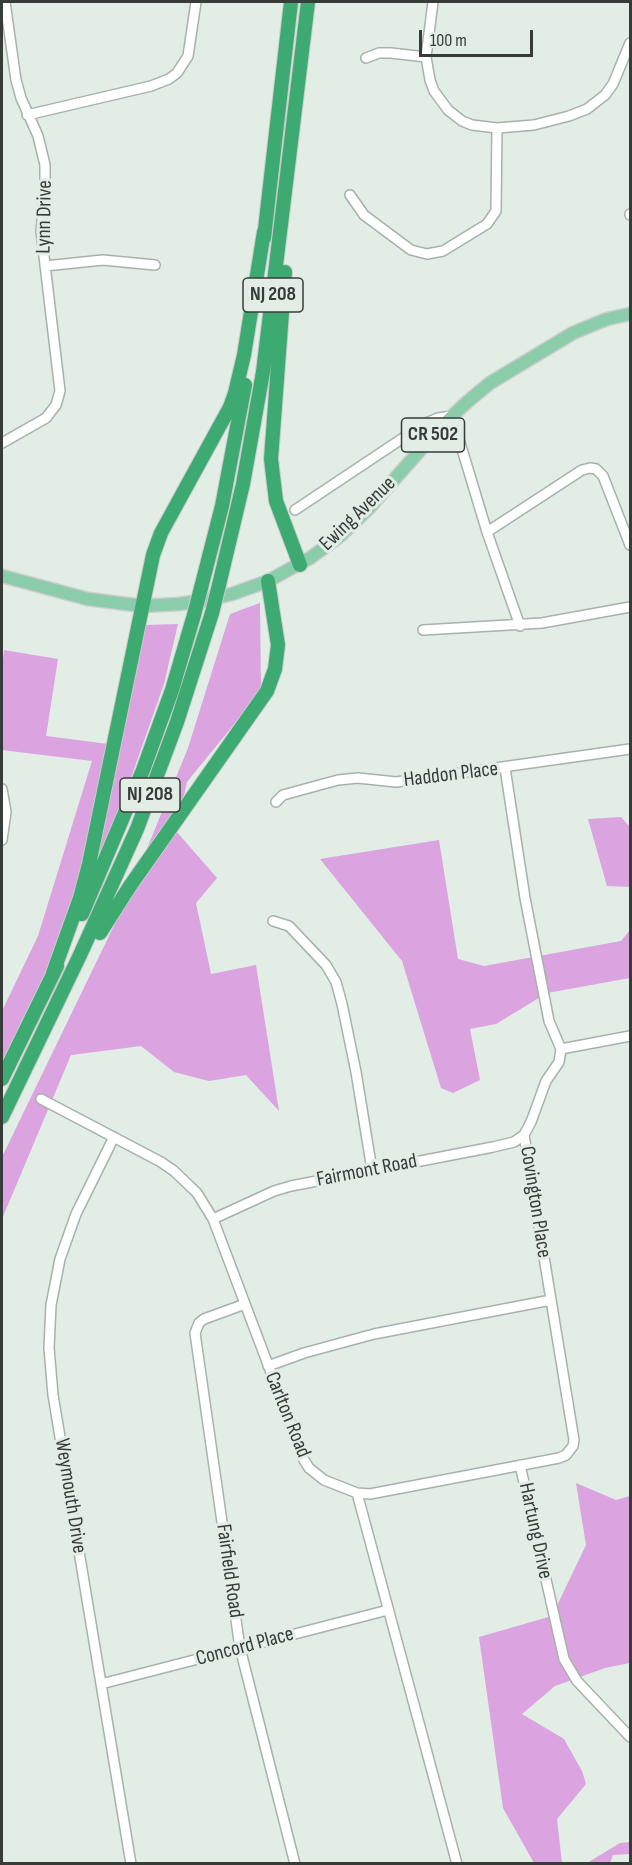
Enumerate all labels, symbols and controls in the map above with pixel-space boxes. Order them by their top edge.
scale bar [422,18,536,56]
text: 100 m [430,30,467,51]
street label: Lynn Drive [32,180,58,254]
road number: NJ 208 [243,278,303,312]
road number: CR 502 [402,418,464,452]
street label: Ewing Avenue [315,471,401,557]
street label: Haddon Place [402,757,500,793]
road number: NJ 208 [120,778,180,812]
street label: Covington Place [514,1144,556,1260]
street label: Fairmont Road [315,1149,419,1193]
street label: Carlton Road [258,1369,316,1461]
street label: Weymouth Drive [48,1437,92,1555]
street label: Hartung Drive [513,1481,557,1581]
street label: Fairfield Road [210,1522,248,1620]
street label: Concord Place [193,1622,297,1672]

